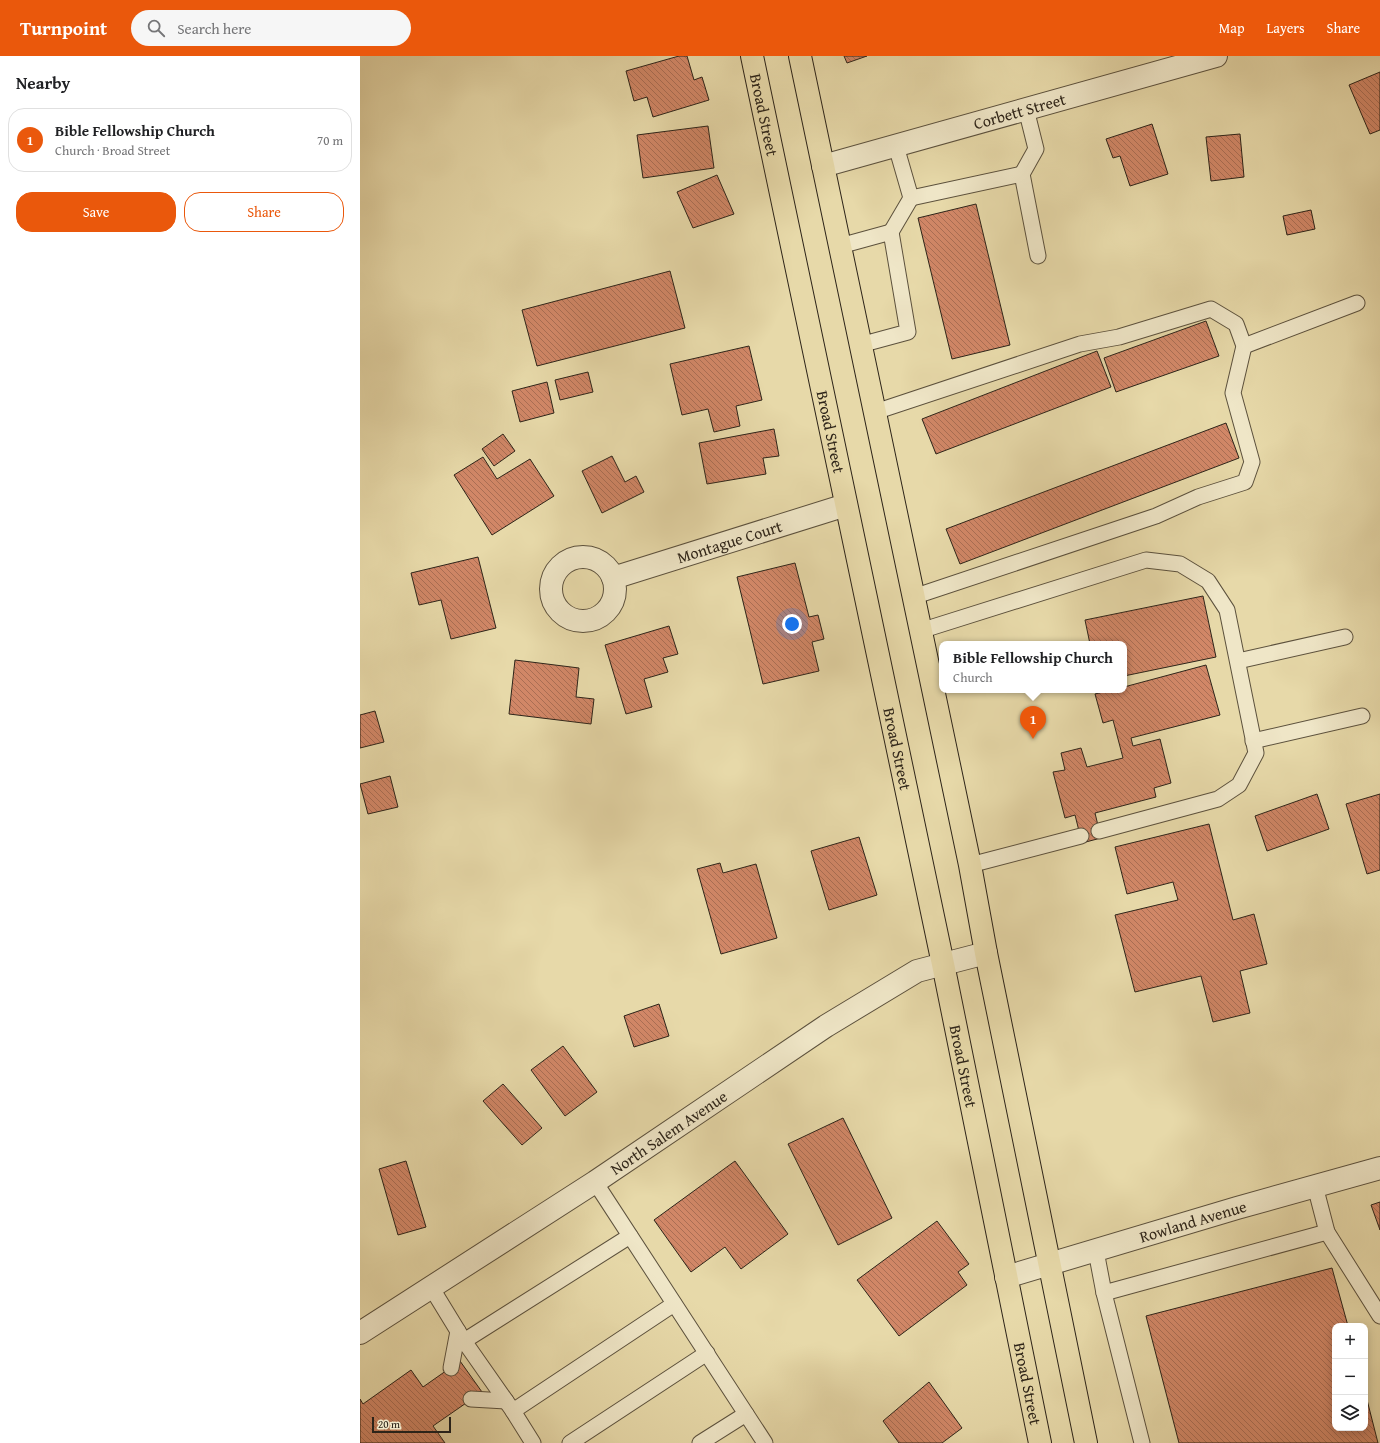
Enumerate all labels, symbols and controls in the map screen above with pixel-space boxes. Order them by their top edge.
search box [131,10,411,46]
text: Turnpoint [20,14,107,42]
icon: search [145,17,167,39]
text: Search here [177,18,251,39]
text: Map [1219,18,1245,38]
text: Layers [1267,18,1305,38]
text: Share [1327,18,1360,38]
text: Nearby [16,70,70,95]
street label: Broad Street [744,71,785,159]
street label: Corbett Street [971,87,1069,135]
text: Bible Fellowship Church [55,120,215,141]
text: 1 [27,131,33,150]
text: 70 m [317,131,343,150]
text: Church · Broad Street [55,141,170,160]
button: Save [16,192,176,232]
button: Share [184,192,344,232]
street label: Broad Street [811,388,851,476]
street label: Montague Court [674,514,785,569]
your location [782,614,802,634]
popup [939,641,1127,693]
text: Bible Fellowship Church [953,647,1113,668]
text: Church [953,668,993,687]
street label: Broad Street [877,705,918,793]
pin: 1 [1020,706,1046,739]
street label: Broad Street [944,1023,984,1110]
street label: North Salem Avenue [605,1084,732,1181]
street label: Rowland Avenue [1136,1194,1249,1249]
map controls [1332,1323,1368,1431]
button: + [1332,1323,1368,1359]
street label: Broad Street [1008,1340,1048,1427]
button: − [1332,1359,1368,1395]
button: layers [1332,1395,1368,1431]
scale bar [372,1415,451,1434]
text: 20 m [378,1416,400,1432]

